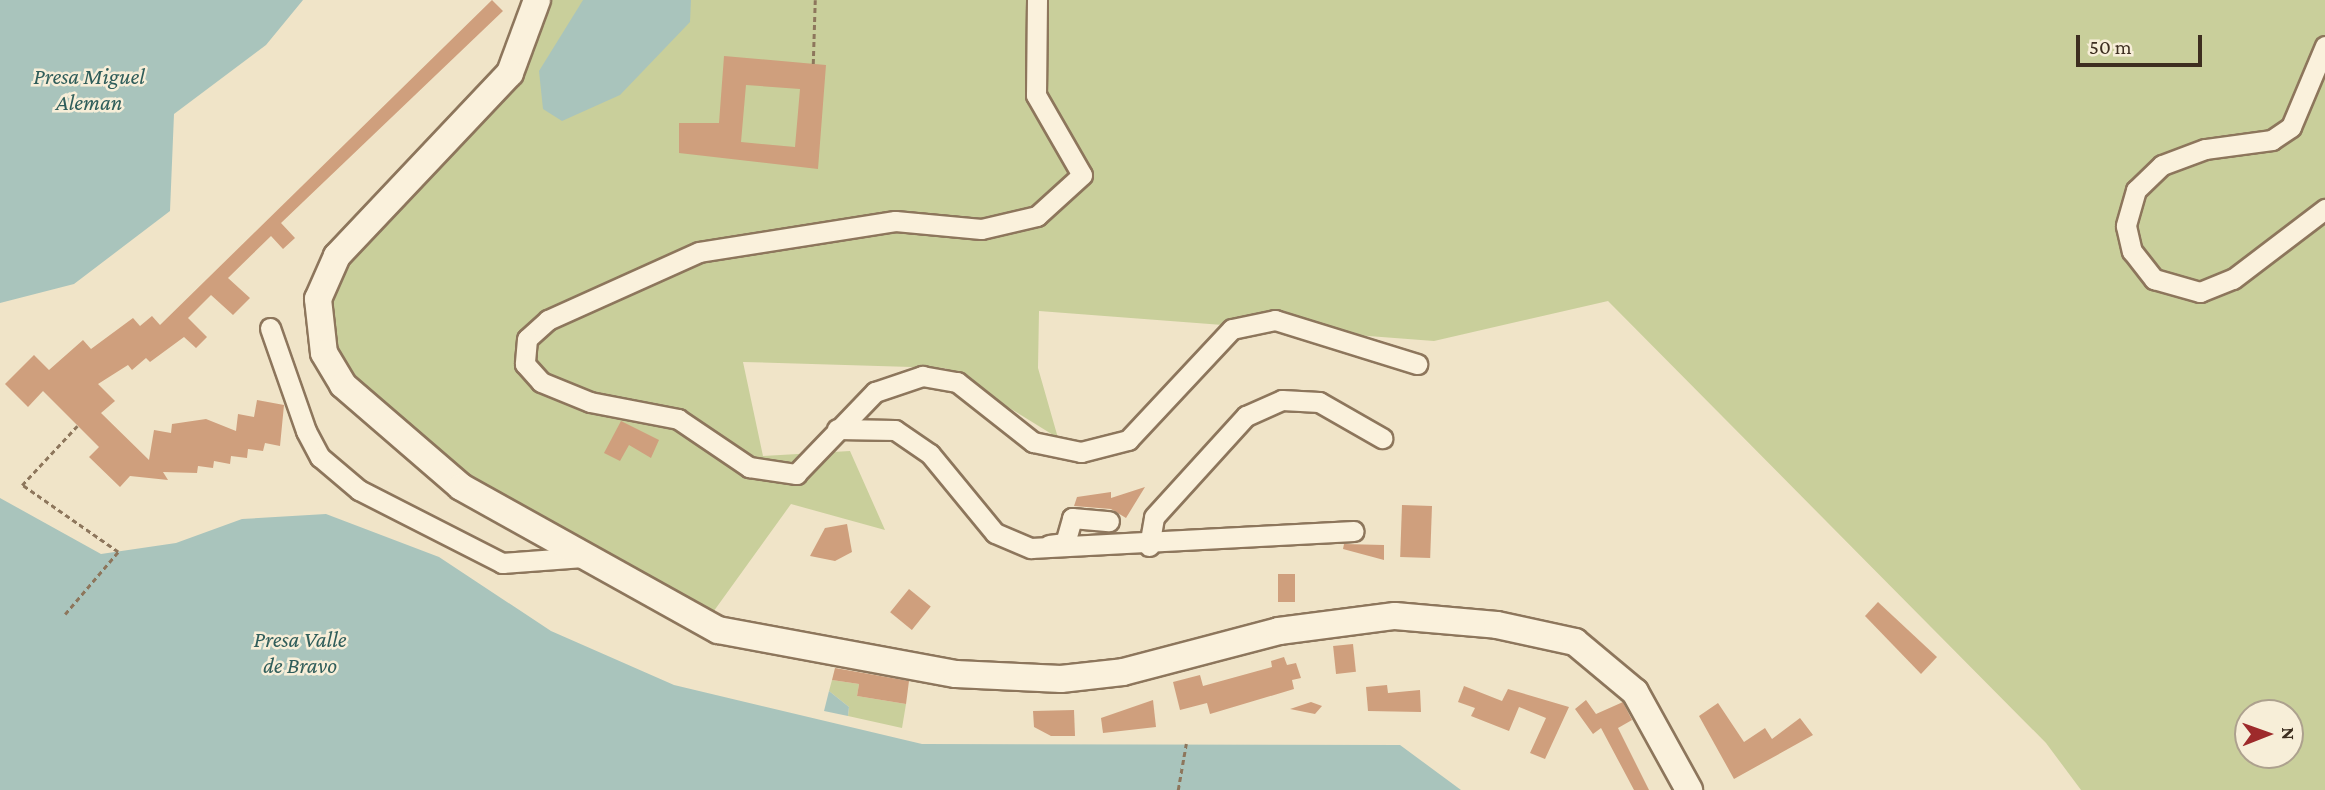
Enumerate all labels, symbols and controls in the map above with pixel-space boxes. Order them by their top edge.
scale bar [2080,21,2206,65]
text: 50 m [2089,35,2132,59]
water label: Presa Miguel Aleman [33,62,145,116]
water label: Presa Valle de Bravo [254,625,346,679]
north arrow [2234,699,2304,769]
text: N [2278,727,2299,740]

